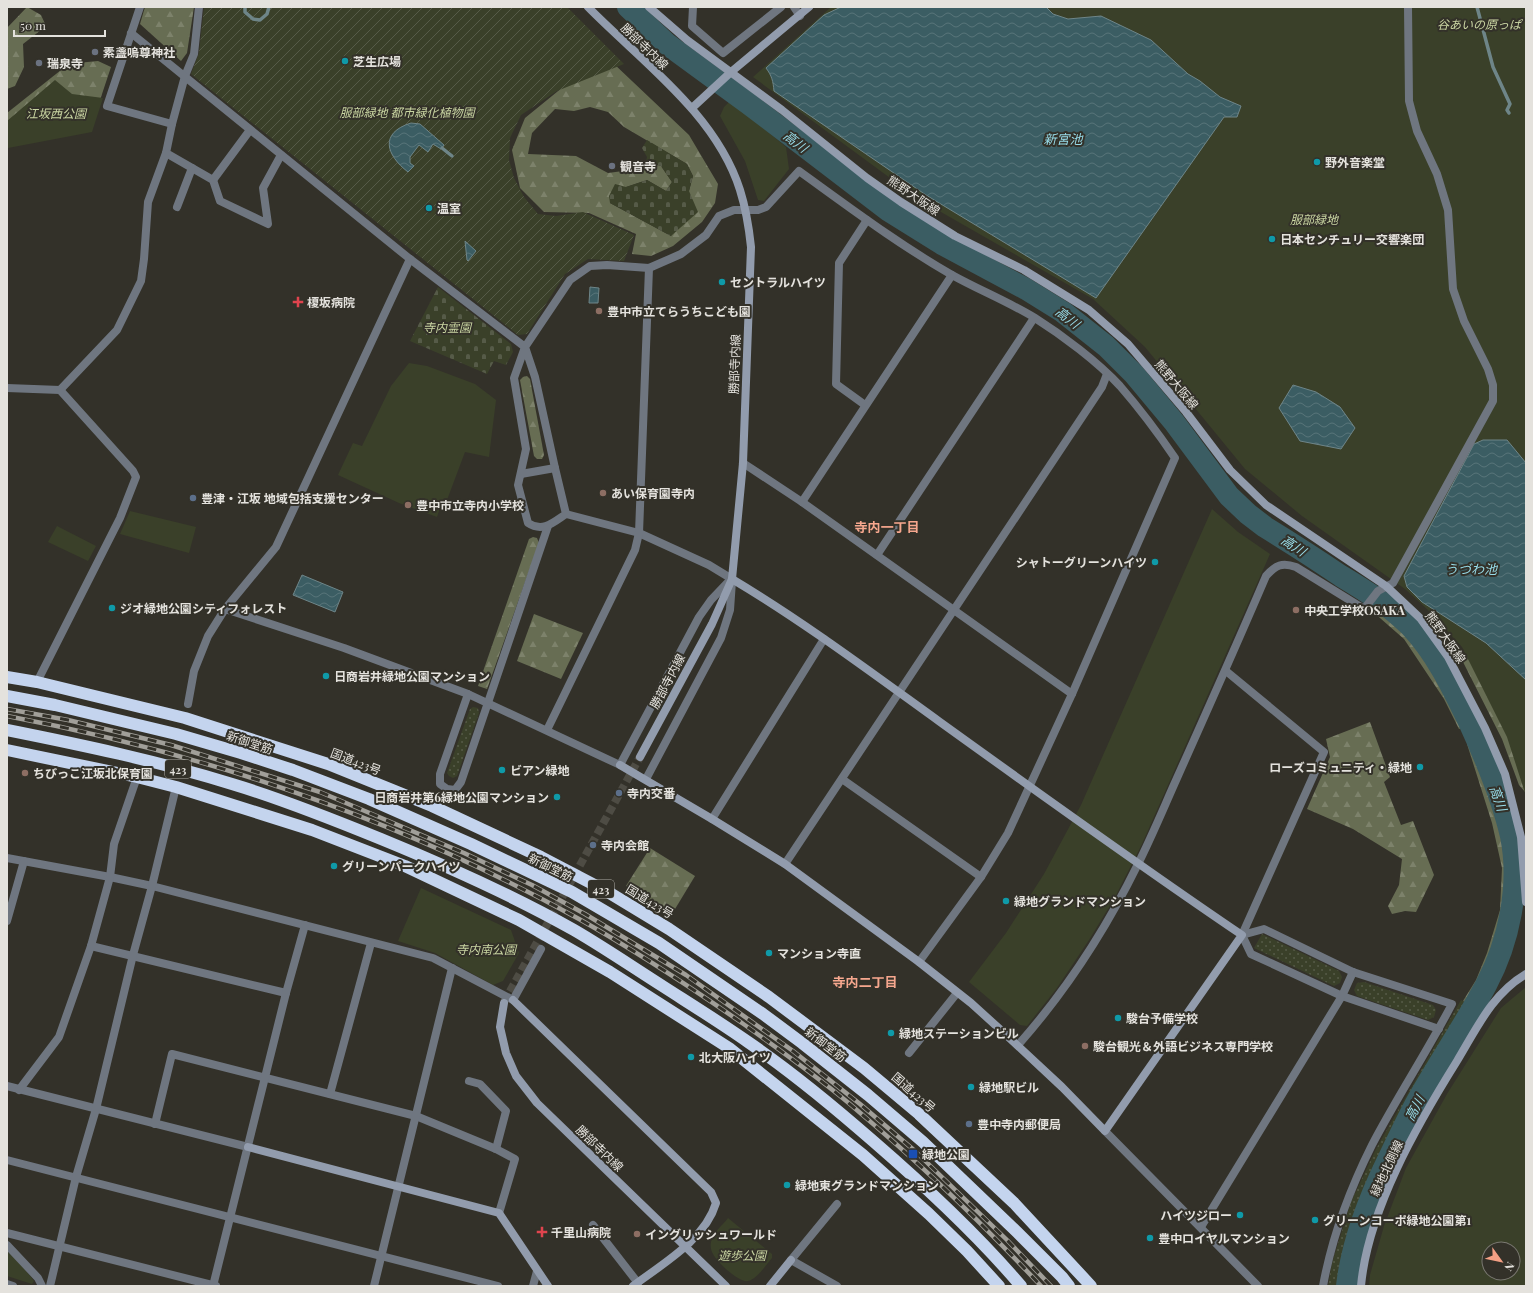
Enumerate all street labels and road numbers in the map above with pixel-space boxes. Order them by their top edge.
street label: 勝部寺内線 [618,19,672,73]
street label: 熊野大阪線 [885,172,943,218]
street label: 勝部寺内線 [725,334,743,394]
street label: 熊野大阪線 [1152,356,1202,412]
street label: 熊野大阪線 [1422,608,1470,666]
street label: 勝部寺内線 [646,651,688,711]
street label: 新御堂筋 [225,727,275,757]
street label: 国道423号 [328,744,384,778]
road number: 423 [165,760,191,778]
street label: 新御堂筋 [526,849,576,885]
road number: 423 [588,880,614,898]
street label: 国道423号 [623,880,677,922]
street label: 新御堂筋 [802,1023,850,1065]
street label: 国道423号 [889,1069,939,1115]
street label: 勝部寺内線 [573,1121,627,1175]
street label: 緑地北側線 [1366,1137,1406,1199]

